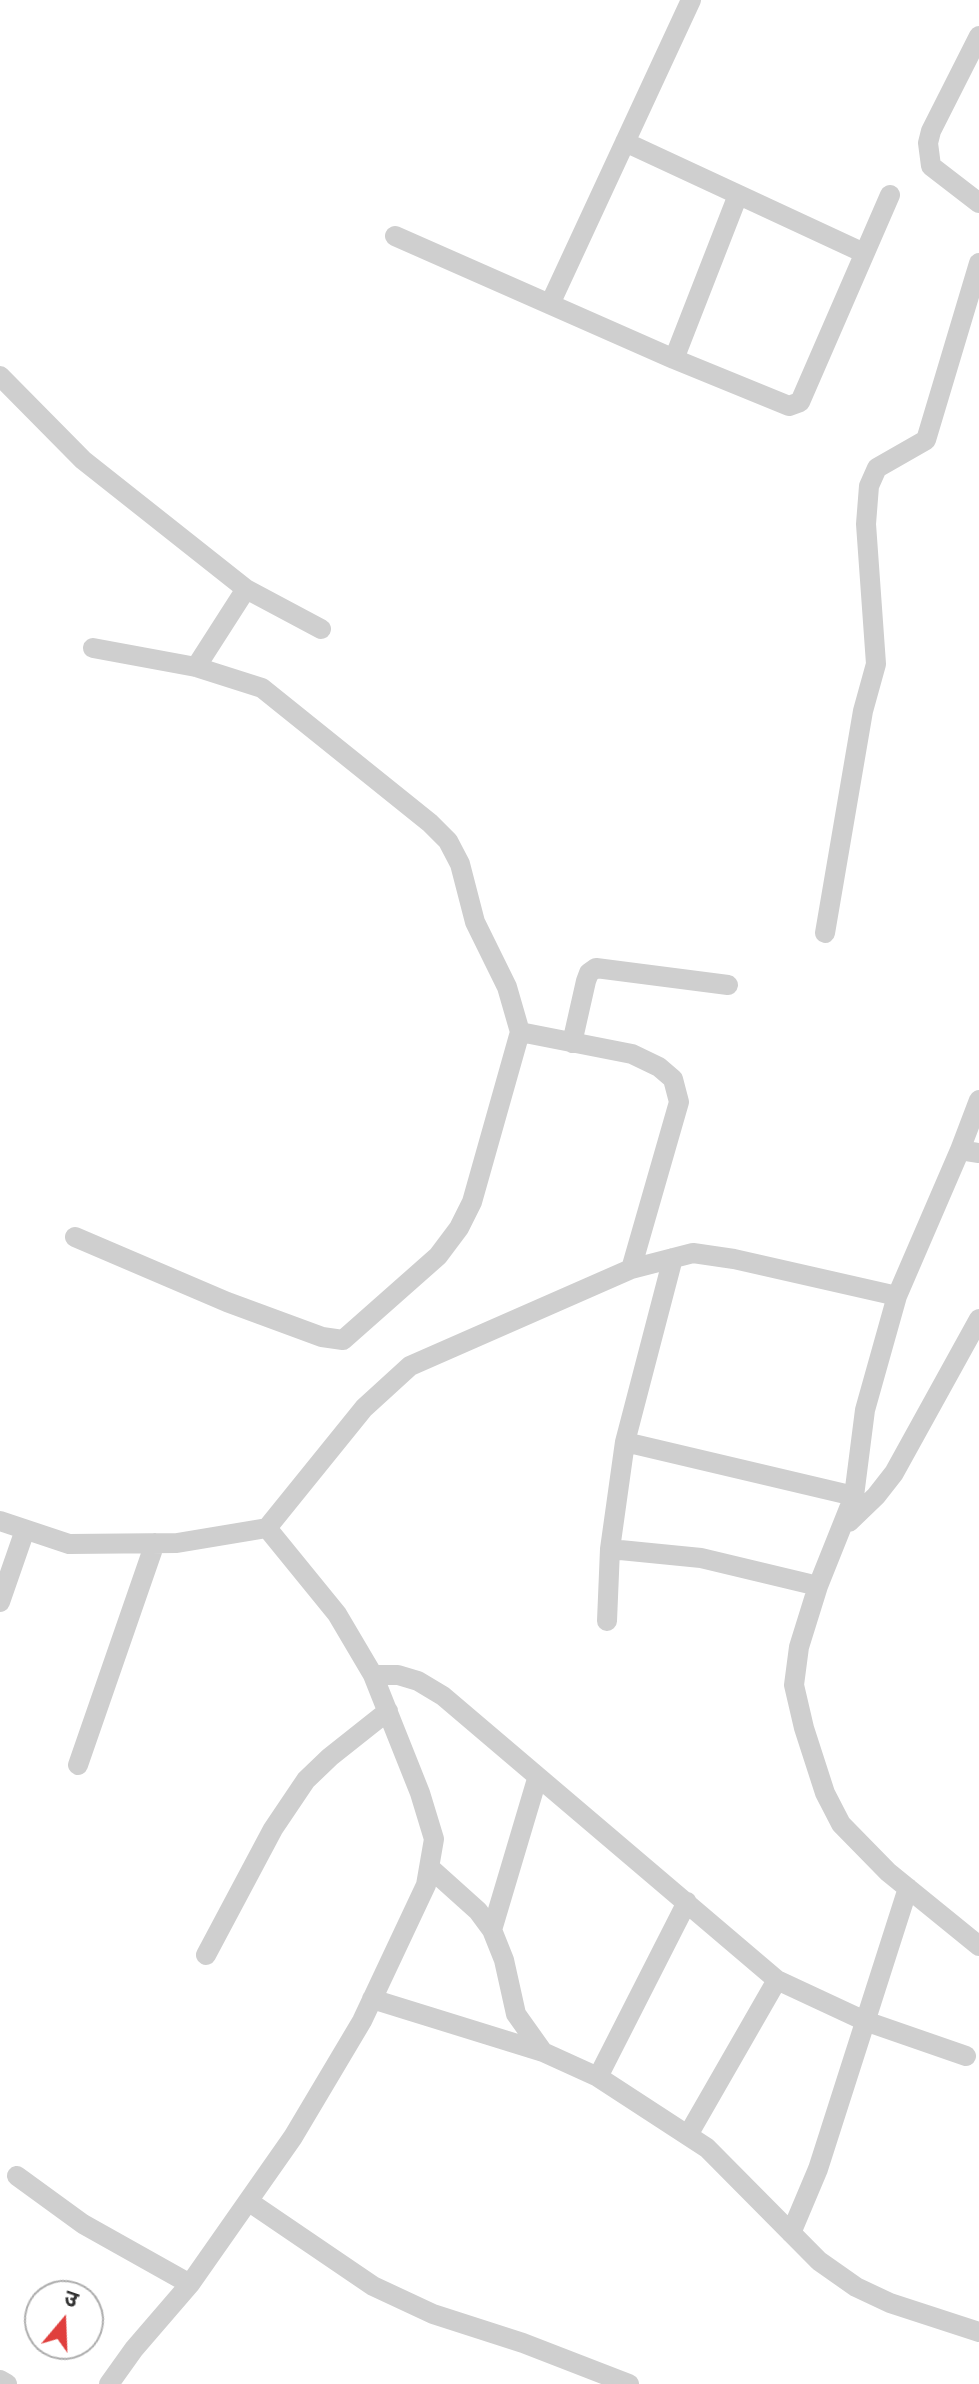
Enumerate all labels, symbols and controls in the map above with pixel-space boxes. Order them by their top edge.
north arrow [24,2280,104,2360]
text: उ [60,2283,82,2315]

